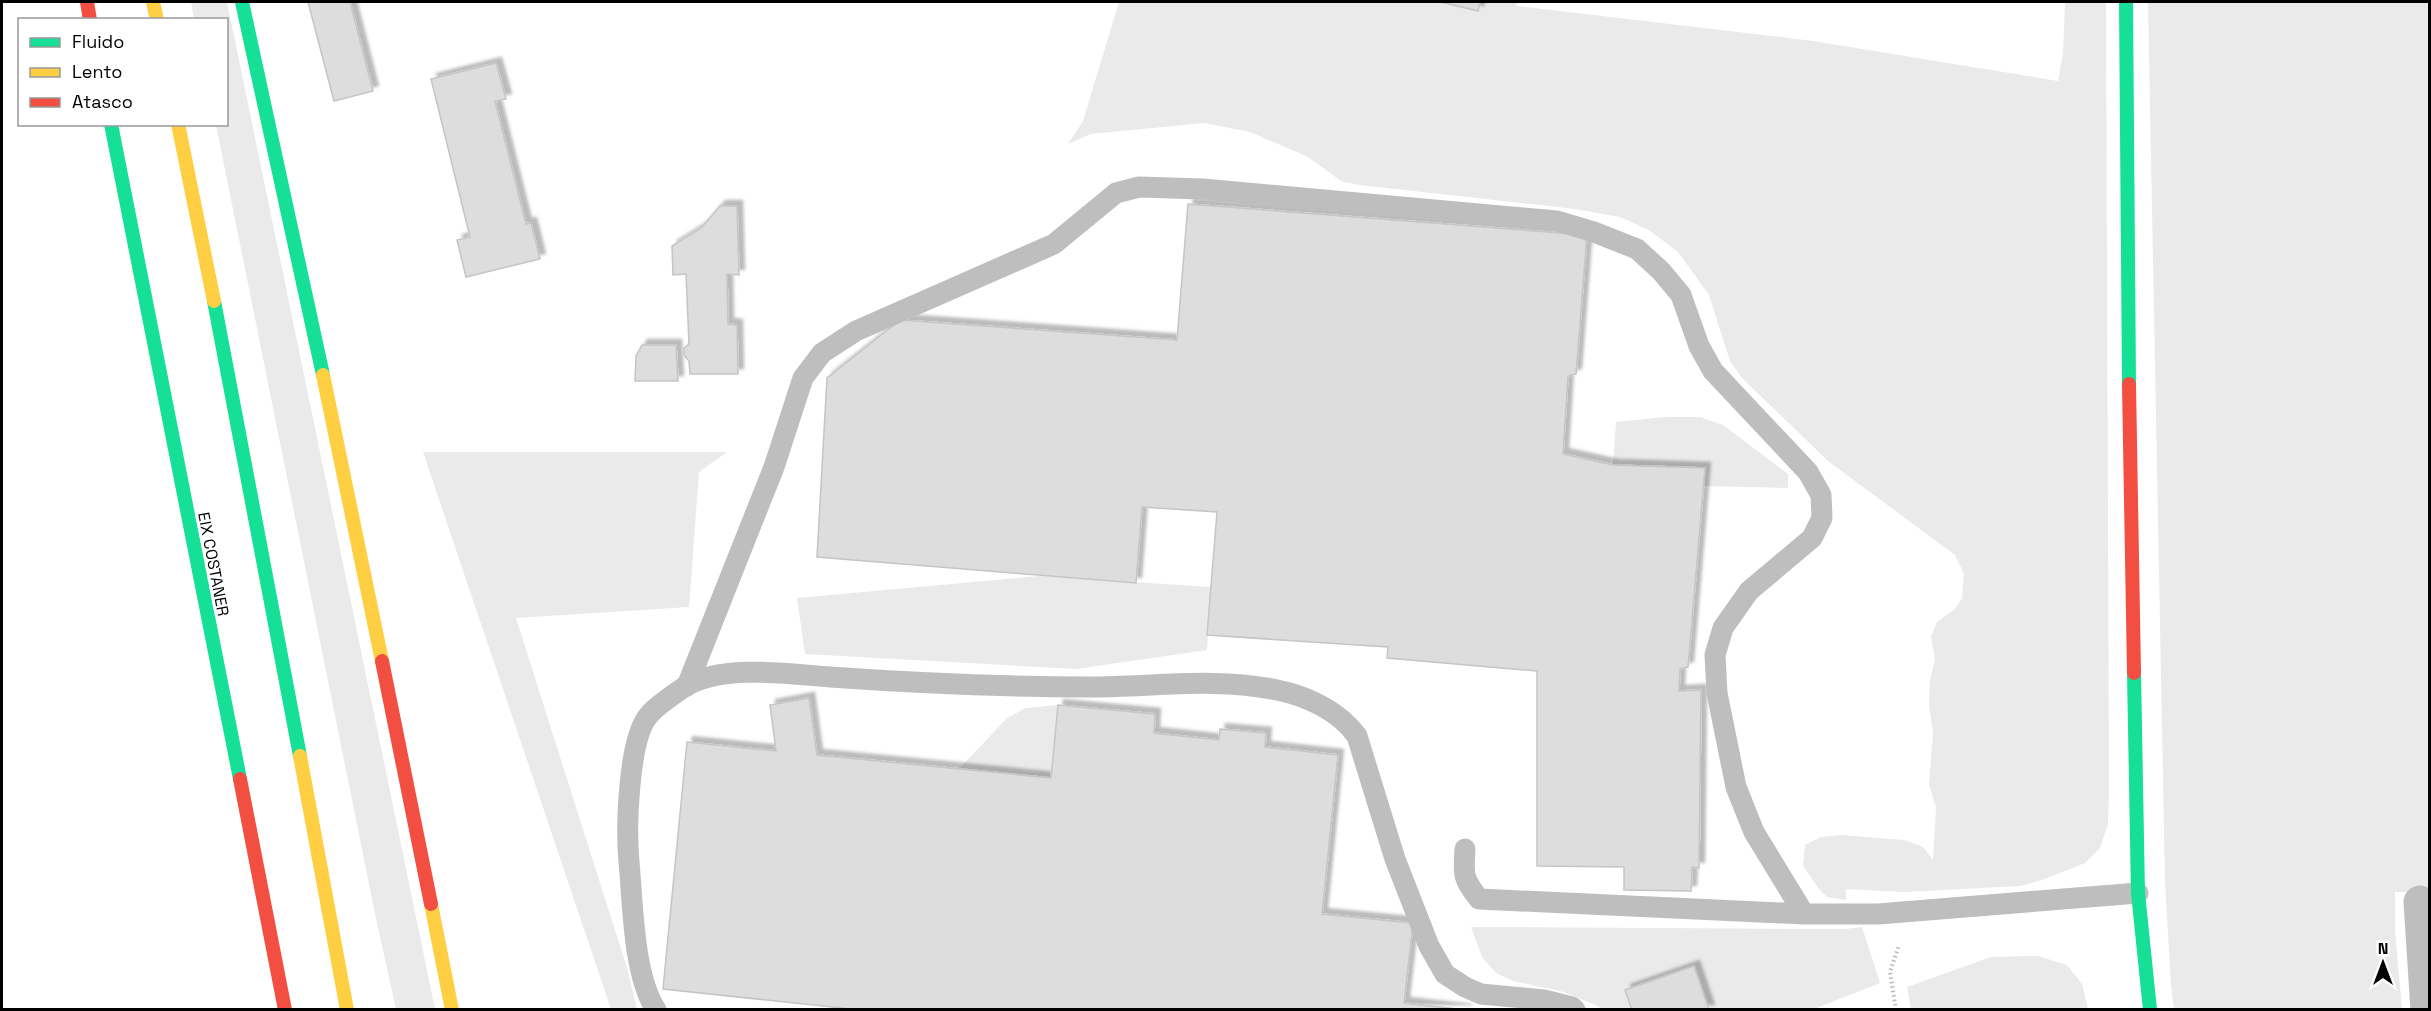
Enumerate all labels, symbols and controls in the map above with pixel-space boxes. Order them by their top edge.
legend [18,18,228,126]
text: Fluido [72,30,124,53]
text: Lento [72,60,122,83]
text: Atasco [72,90,133,113]
street label: EIX COSTANER [193,510,234,618]
north arrow [2353,933,2413,993]
text: N [2378,938,2388,959]

